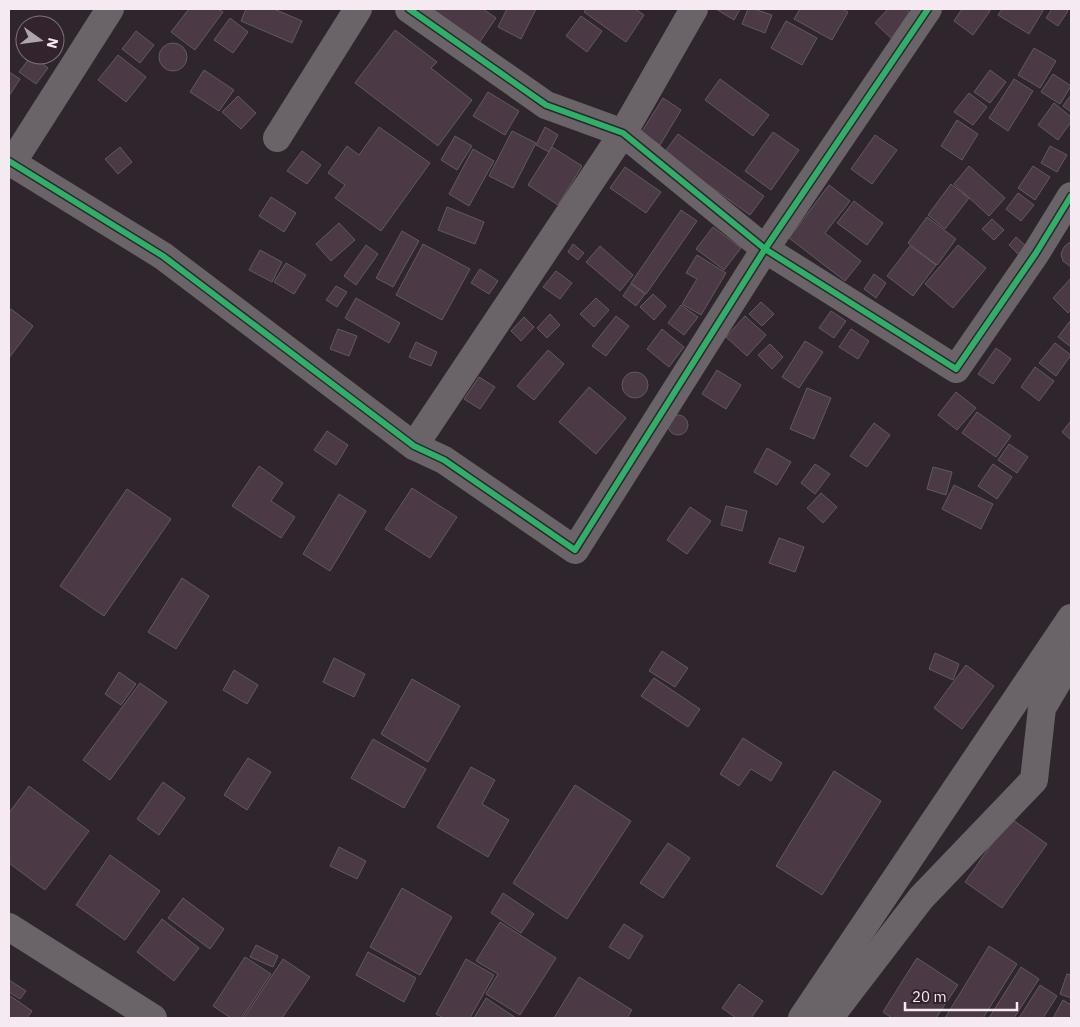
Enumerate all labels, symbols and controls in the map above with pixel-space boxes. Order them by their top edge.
north arrow [15,15,65,65]
text: N [43,36,63,50]
scale bar [905,980,1018,1012]
text: 20 m [912,987,947,1006]

